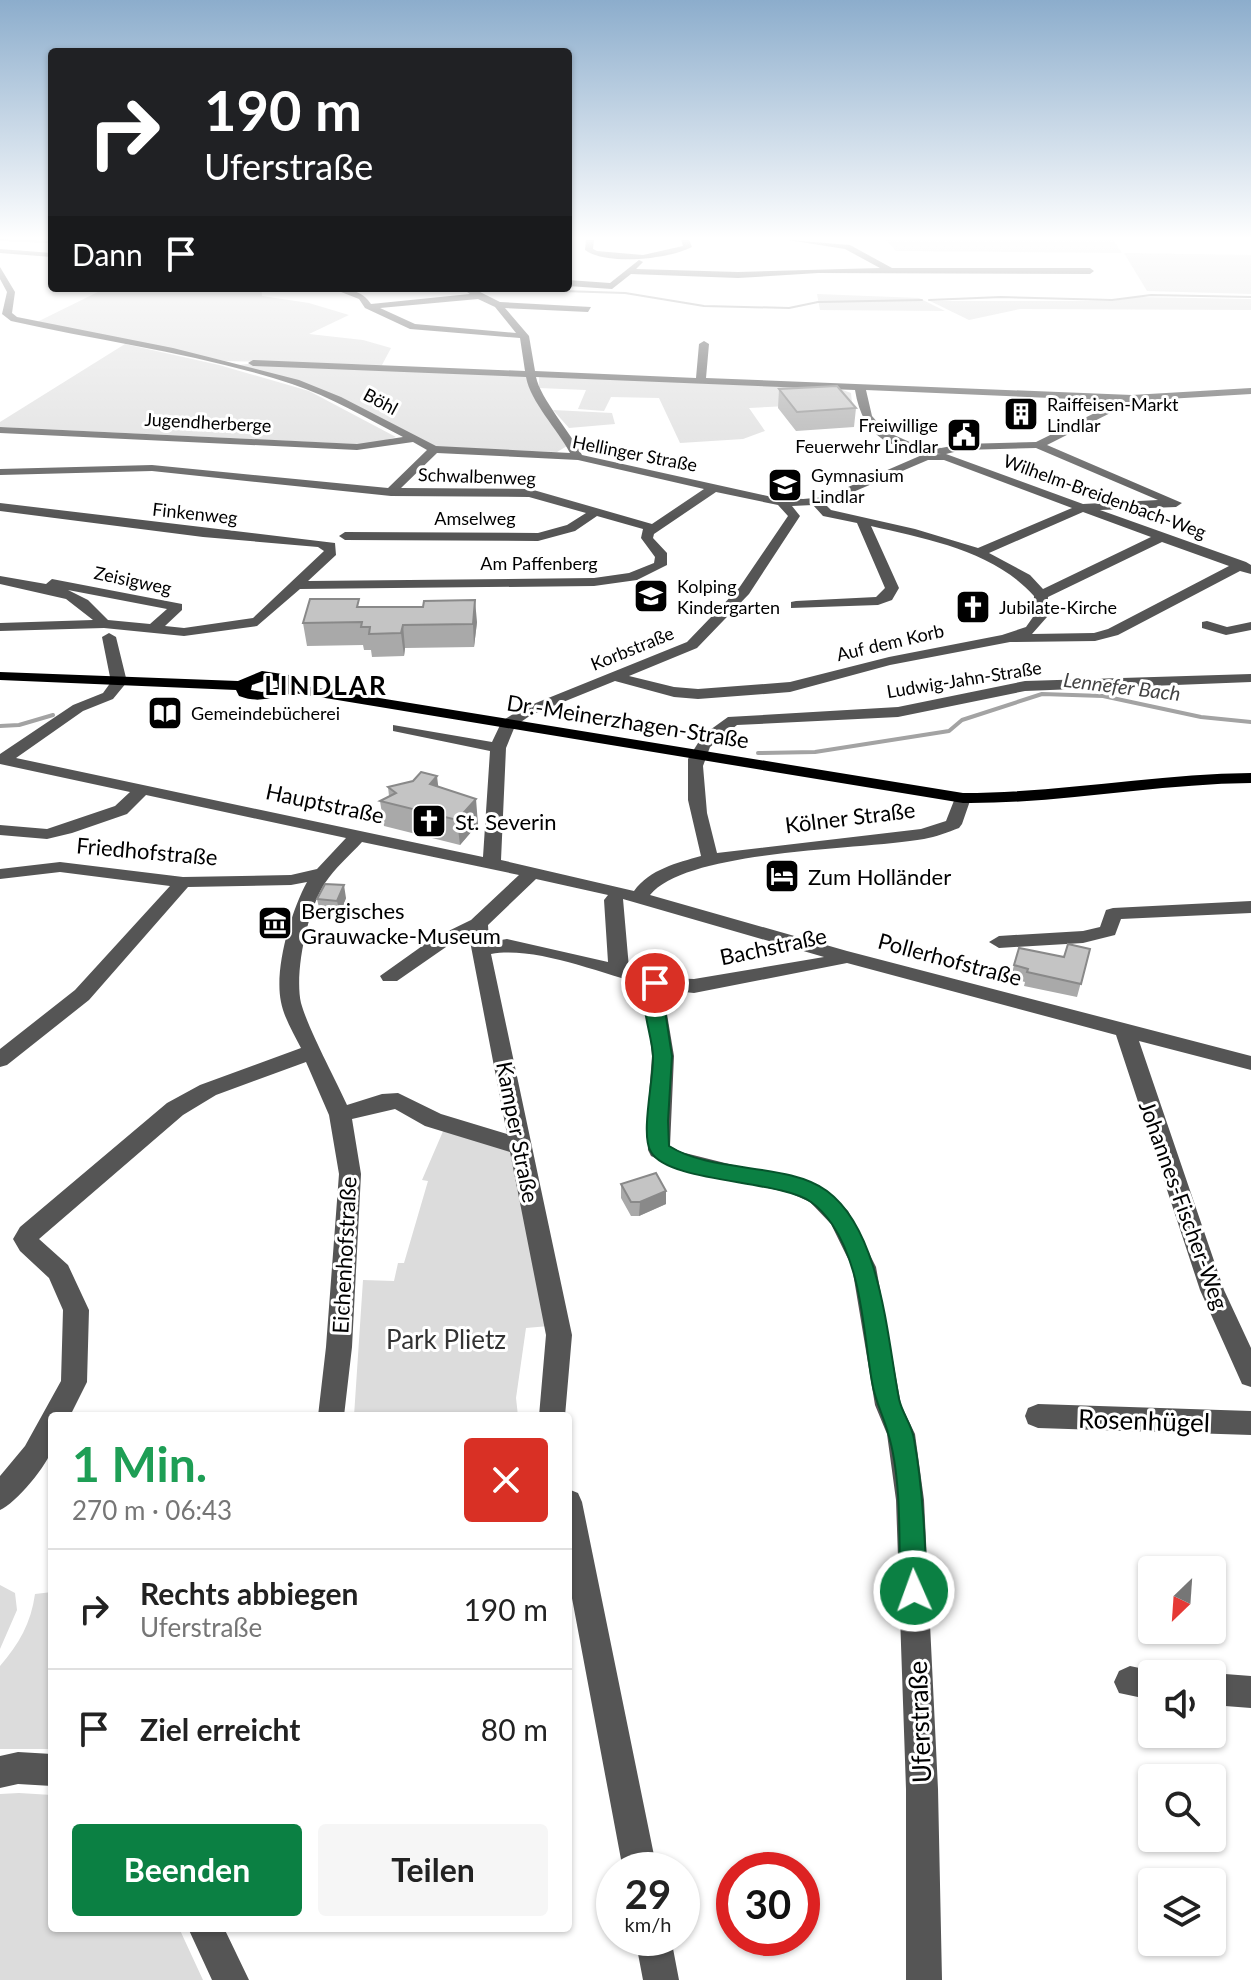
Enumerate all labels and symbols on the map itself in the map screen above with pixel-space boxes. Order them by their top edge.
street label: Böhl [360,383,402,419]
place label: Raiffeisen-Markt Lindlar [1047,393,1179,436]
building icon: Raiffeisen-Markt Lindlar [1002,395,1040,433]
street label: Jugendherberge [144,408,272,436]
place label: Freiwillige Feuerwehr Lindlar [795,414,938,457]
public building icon: Freiwillige Feuerwehr Lindlar [945,416,983,454]
street label: Hellinger Straße [571,430,699,476]
street label: Wilhelm-Breidenbach-Weg [1001,449,1209,543]
street label: Schwalbenweg [418,463,536,489]
place label: Gymnasium Lindlar [811,464,904,507]
school or university icon: Gymnasium Lindlar [766,466,804,504]
street label: Finkenweg [151,498,239,528]
street label: Amselweg [434,507,516,529]
street label: Am Paffenberg [480,552,598,574]
street label: Zeisigweg [92,561,174,599]
place label: Kolping Kindergarten [677,575,780,618]
school or university icon: Kolping Kindergarten [632,577,670,615]
church icon: Jubilate-Kirche [954,588,992,626]
place label: Jubilate-Kirche [999,596,1117,618]
street label: Auf dem Korb [834,619,946,665]
street label: Korbstraße [587,621,677,675]
street label: Ludwig-Jahn-Straße [885,656,1043,702]
water label: Lennefer Bach [1062,667,1182,705]
district label: LINDLAR [264,669,388,701]
street label: Dr.-Meinerzhagen-Straße [505,689,751,753]
library icon: Gemeindebücherei [146,694,184,732]
place label: Gemeindebücherei [191,702,340,724]
street label: Hauptstraße [263,777,387,829]
street label: Kölner Straße [783,796,917,838]
church icon: St. Severin [410,802,448,840]
place label: St. Severin [455,808,557,835]
street label: Friedhofstraße [75,831,219,871]
hotel icon: Zum Holländer [763,857,801,895]
place label: Zum Holländer [808,863,951,890]
place label: Bergisches Grauwacke-Museum [301,897,501,949]
museum icon: Bergisches Grauwacke-Museum [256,904,294,942]
street label: Bachstraße [717,922,829,970]
street label: Pollerhofstraße [875,927,1025,991]
pin [621,949,689,1017]
street label: Kamper Straße [491,1059,545,1205]
street label: Johannes-Fischer-Weg [1134,1097,1234,1313]
street label: Eichenhofstraße [326,1176,362,1334]
park label: Park Plietz [386,1323,506,1355]
street label: Rosenhügel [1078,1402,1210,1438]
position arrow [872,1549,956,1633]
north arrow [1138,1556,1226,1644]
street label: Uferstraße [901,1660,937,1784]
speed limit sign: 30 [716,1852,820,1956]

